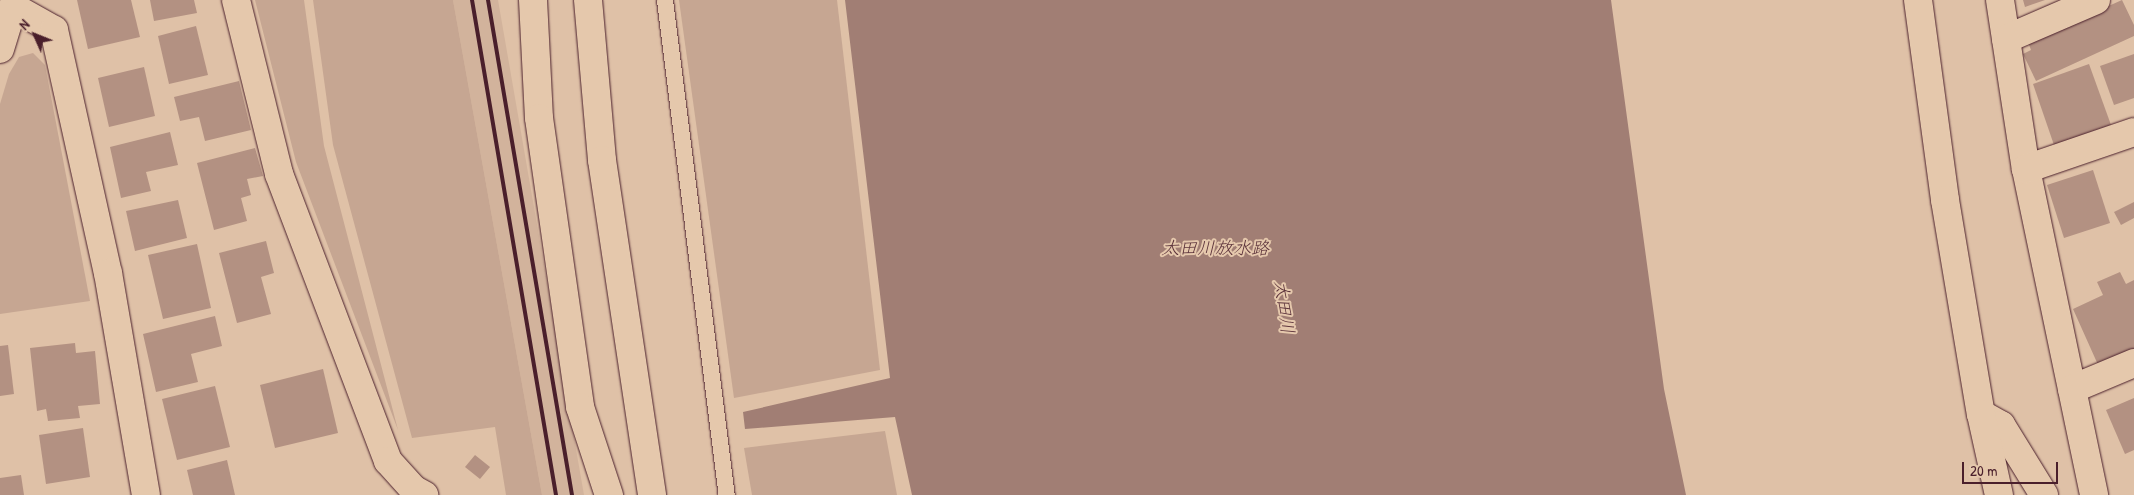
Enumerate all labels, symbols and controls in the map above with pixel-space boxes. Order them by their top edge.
north arrow [10,10,60,60]
text: N [14,15,33,34]
water label: 太田川放水路 [1161,237,1269,259]
water label: 太田川 [1270,279,1298,335]
scale bar [1964,452,2060,484]
text: 20 m [1970,460,1997,481]

